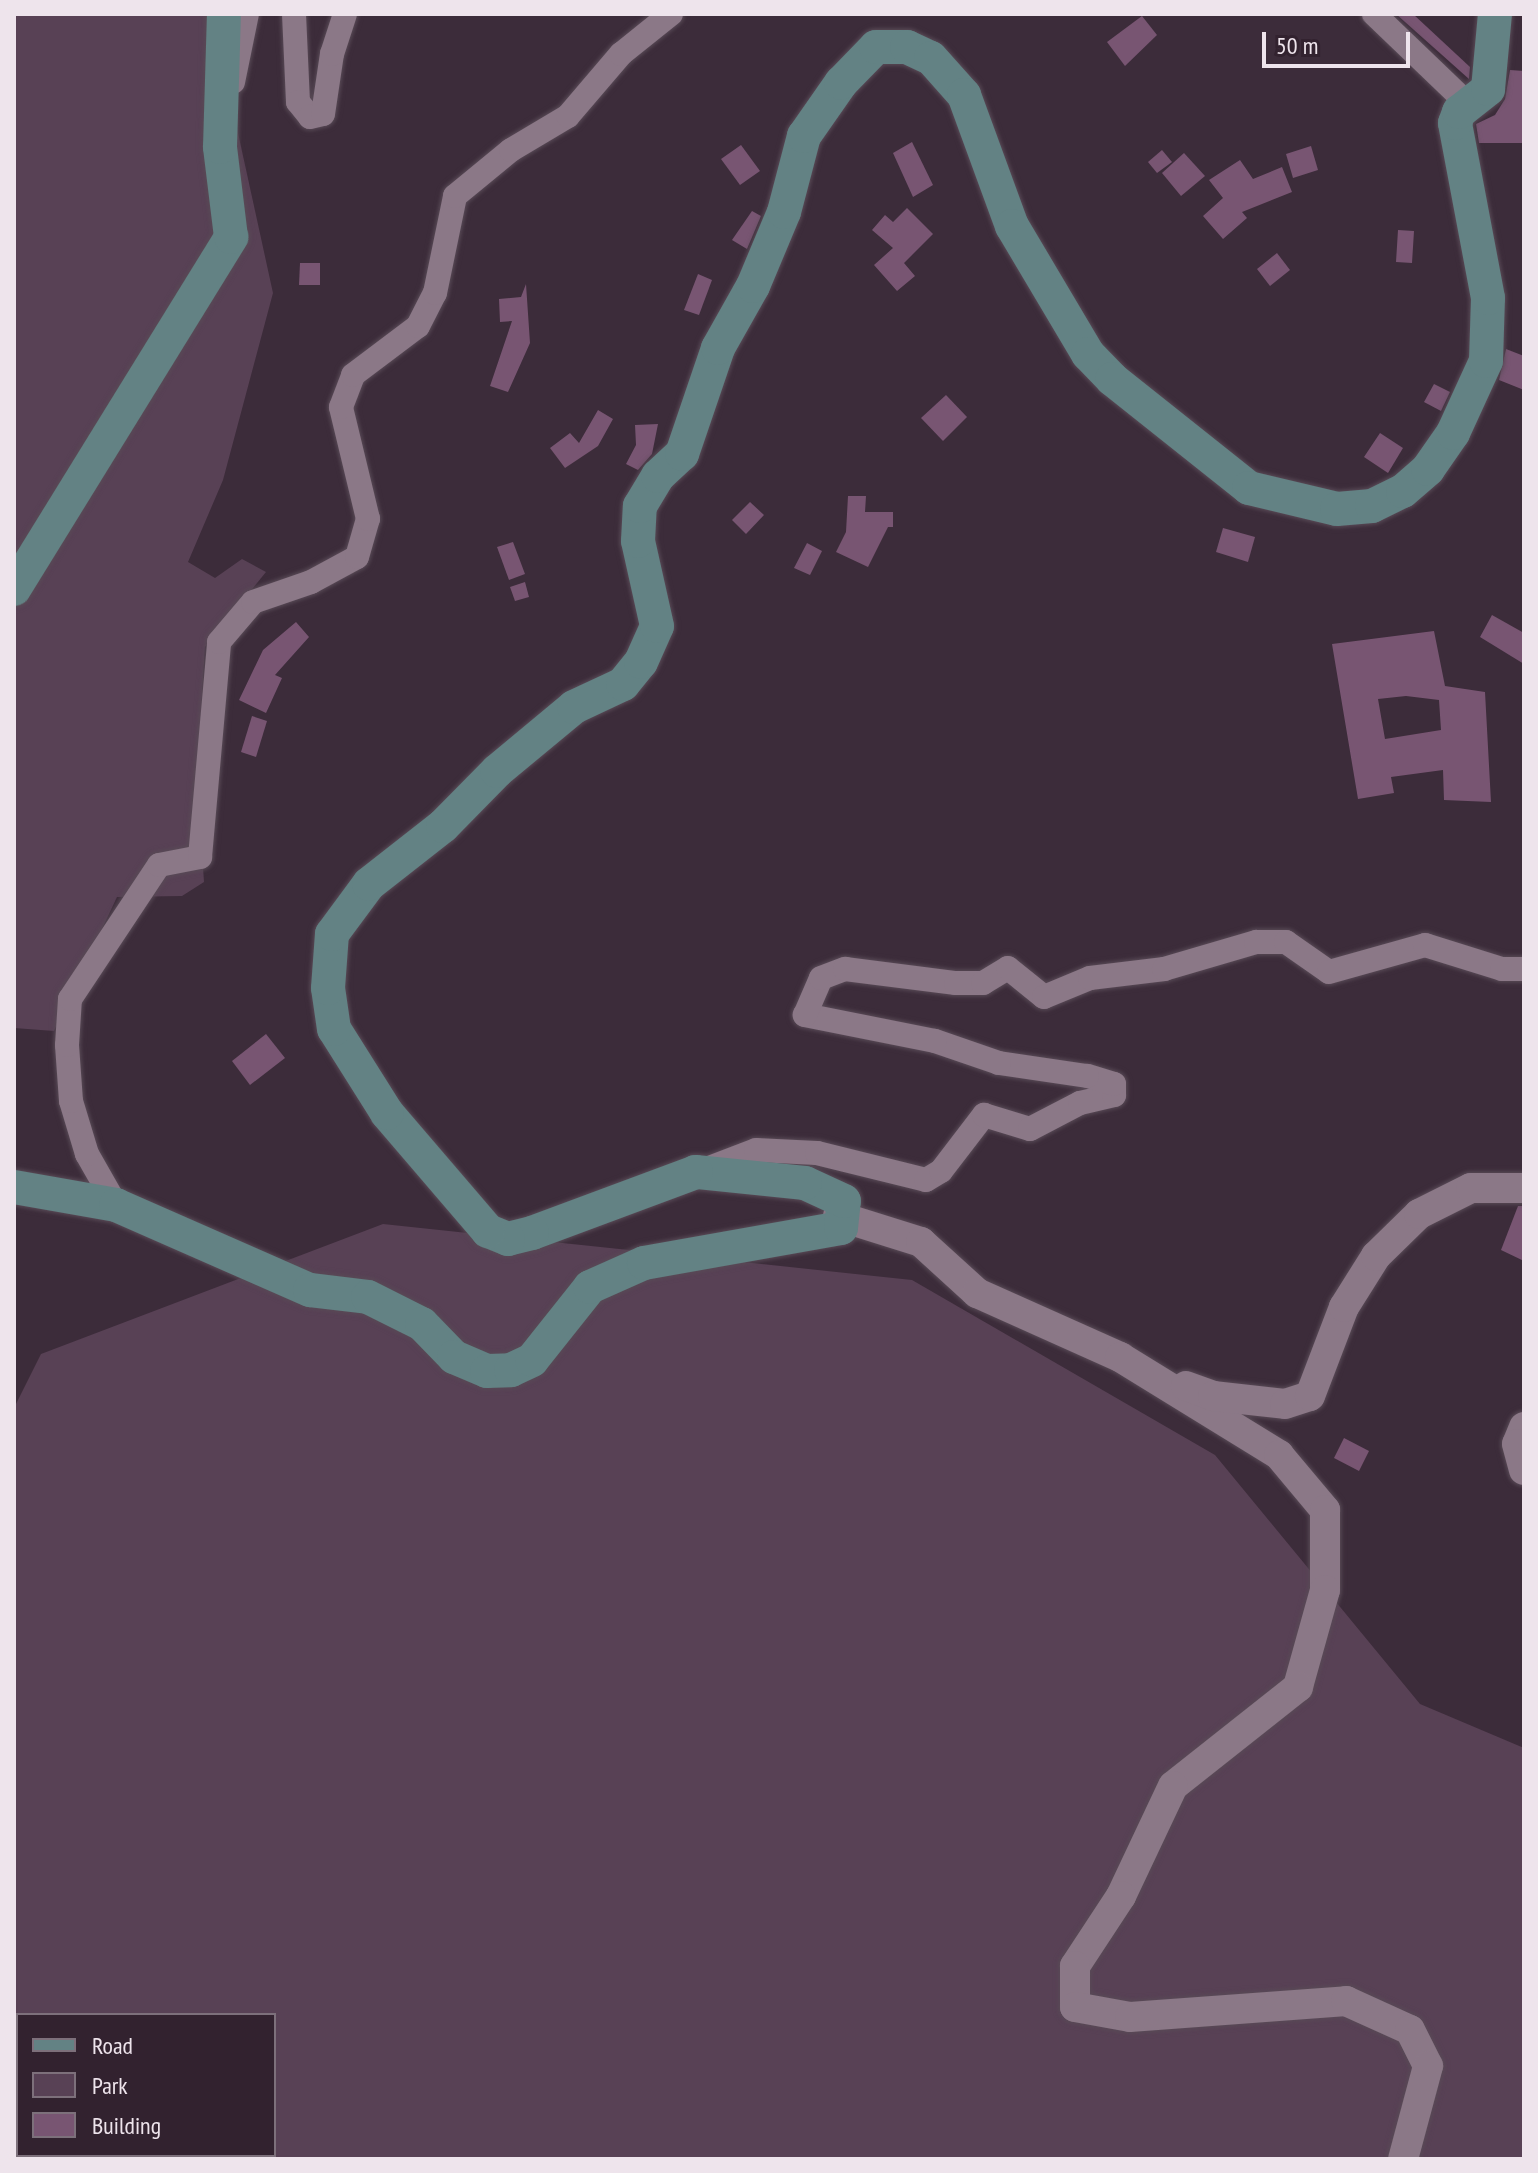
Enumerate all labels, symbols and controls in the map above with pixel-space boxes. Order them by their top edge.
scale bar [1266,16,1414,66]
text: 50 m [1276,30,1318,61]
legend [16,2013,276,2157]
text: Road [92,2030,133,2061]
text: Park [92,2070,128,2101]
text: Building [92,2110,161,2141]

